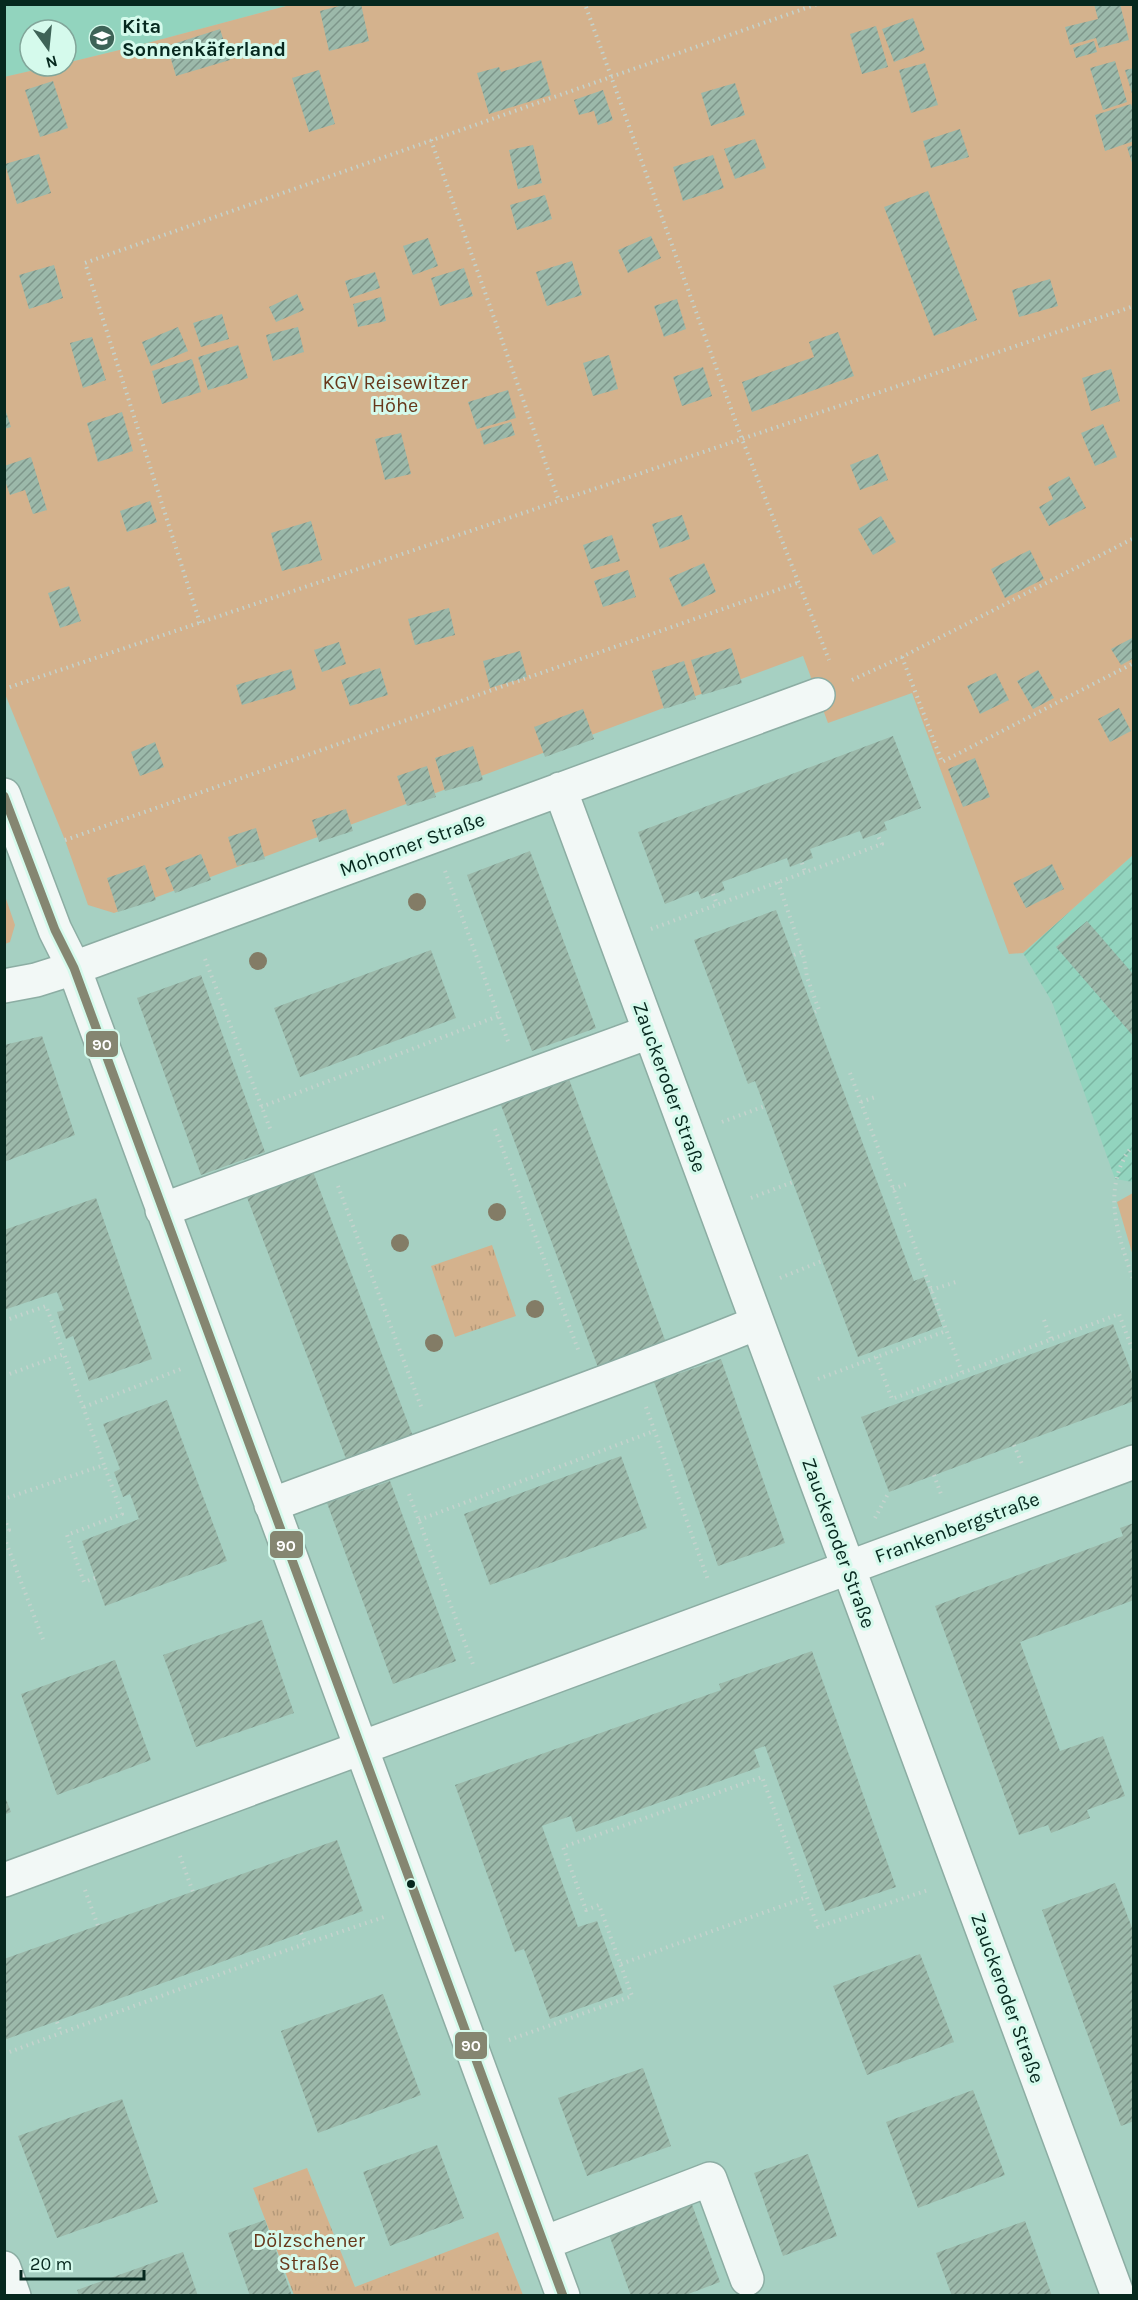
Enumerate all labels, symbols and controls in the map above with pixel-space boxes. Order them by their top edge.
place label: Kita Sonnenkäferland [122,15,286,61]
north arrow [18,18,78,78]
school or university icon: Kita Sonnenkäferland [87,23,117,53]
text: N [44,51,60,73]
park label: KGV Reisewitzer Höhe [322,371,468,417]
street label: Mohorner Straße [336,808,488,881]
street label: Zauckeroder Straße [628,999,711,1175]
line badge: 90 [85,1030,119,1058]
text: 90 [92,1035,112,1054]
street label: Zauckeroder Straße [797,1455,880,1631]
street label: Frankenbergstraße [872,1487,1043,1568]
line badge: 90 [269,1530,304,1559]
text: 90 [276,1536,296,1555]
unlabelled marker [405,1878,417,1890]
street label: Zauckeroder Straße [966,1910,1049,2086]
line badge: 90 [454,2031,488,2060]
text: 90 [461,2036,481,2055]
park label: Dölzschener Straße [253,2229,366,2275]
scale bar [21,2243,144,2281]
text: 20 m [30,2253,72,2275]

